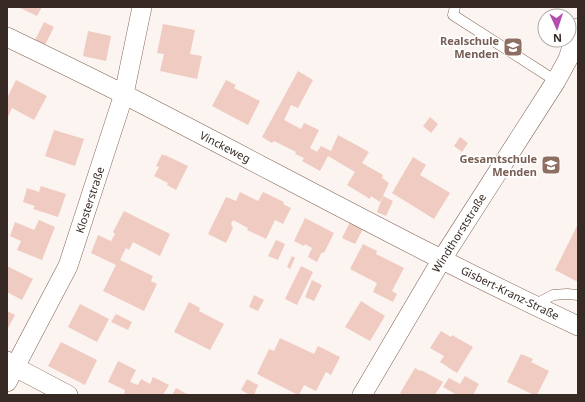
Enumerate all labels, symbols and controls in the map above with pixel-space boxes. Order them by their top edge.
north arrow [537,8,577,48]
text: N [553,31,562,46]
place label: Realschule Menden [440,33,499,61]
school or university icon: Realschule Menden [502,36,524,58]
street label: Vinckeweg [197,127,253,166]
place label: Gesamtschule Menden [460,151,537,179]
school or university icon: Gesamtschule Menden [540,154,562,176]
street label: Klosterstraße [72,165,107,235]
street label: Windthorststraße [428,190,489,275]
street label: Gisbert-Kranz-Straße [459,262,562,323]

